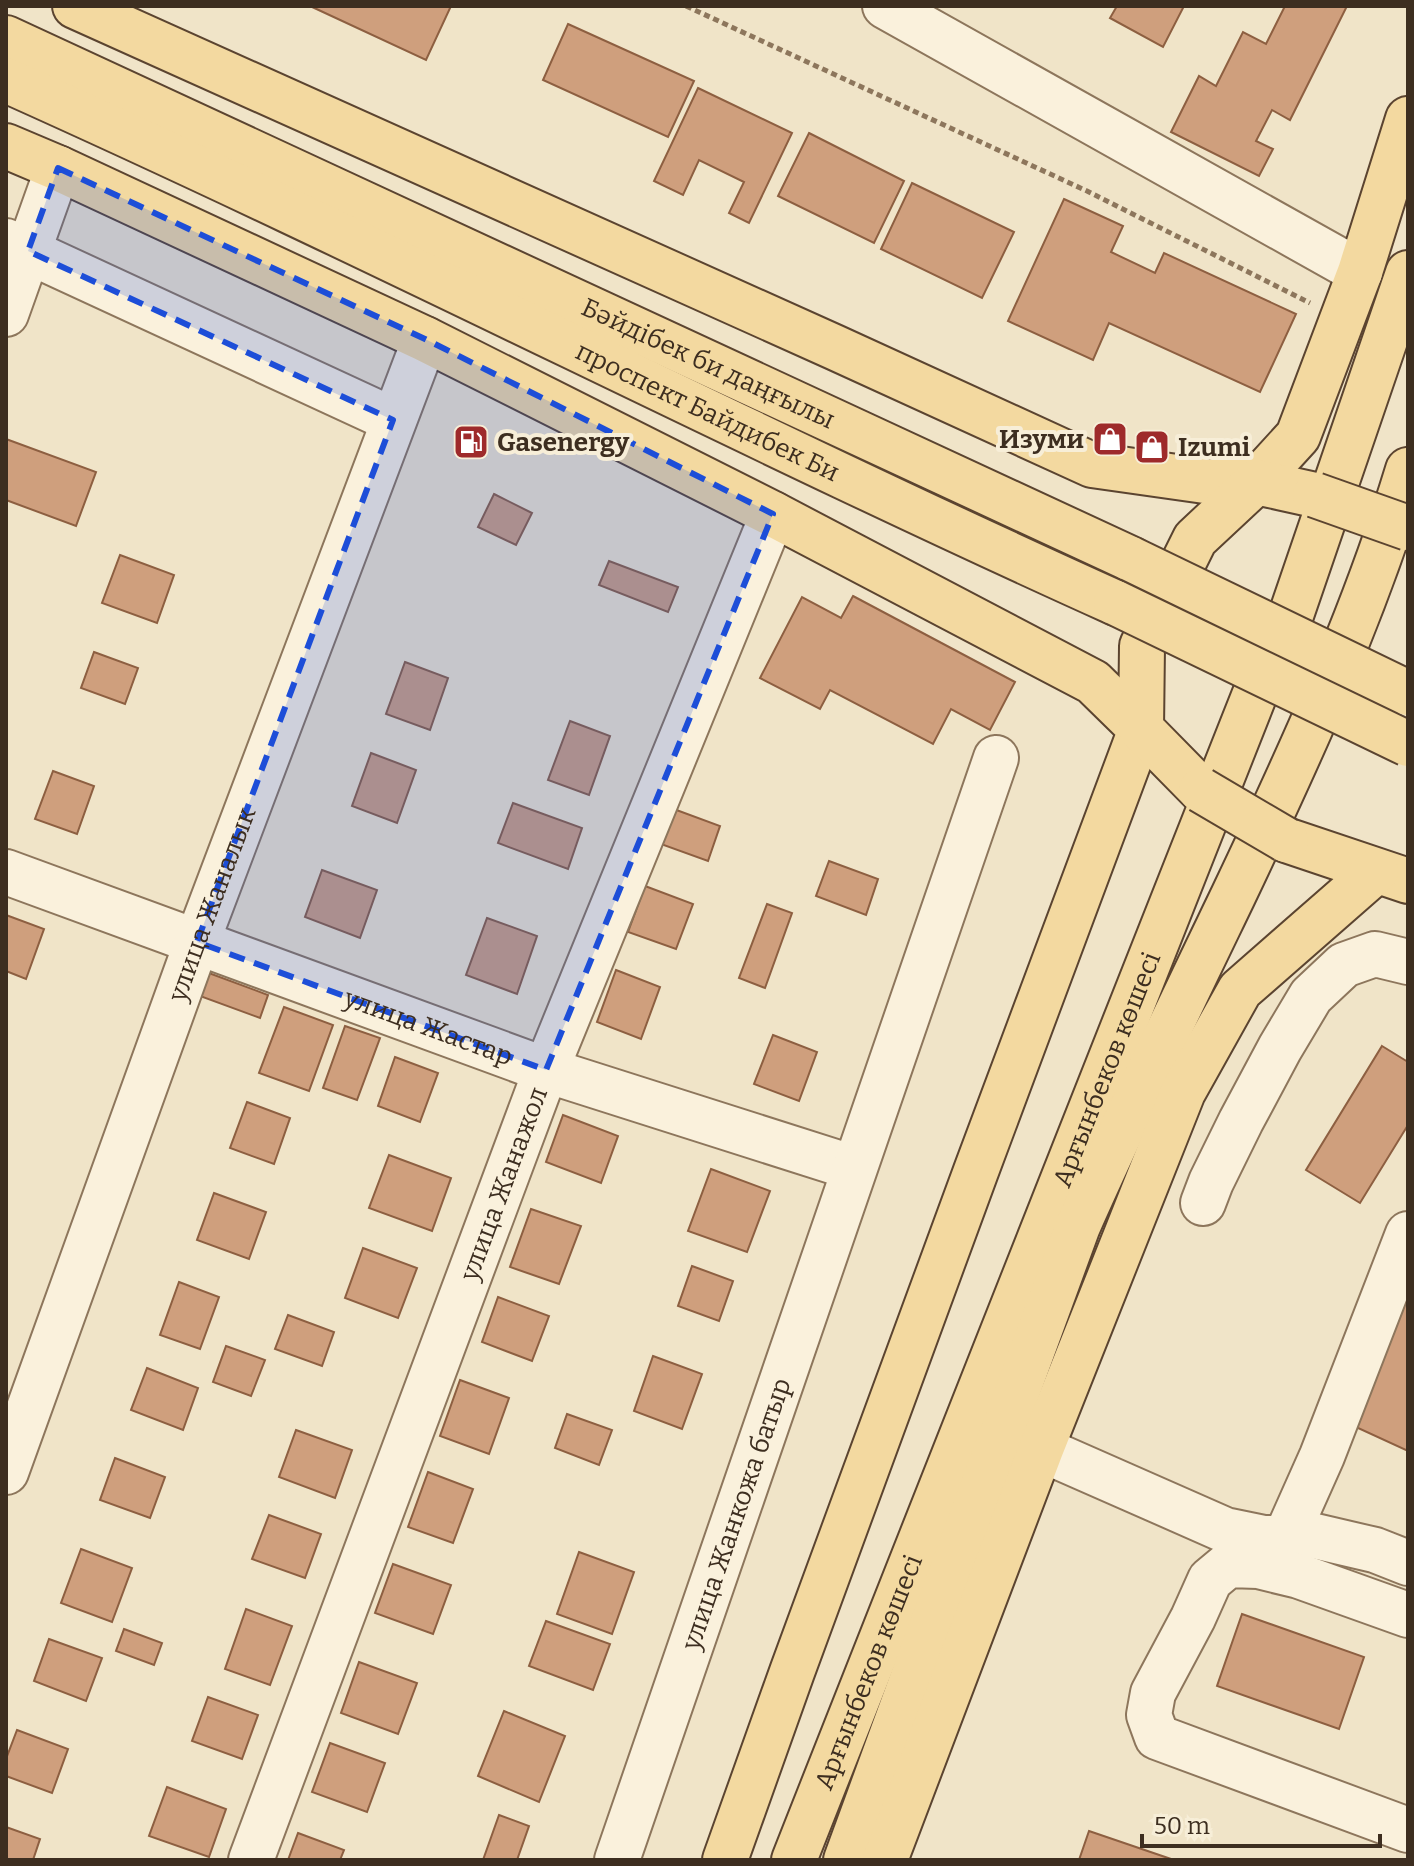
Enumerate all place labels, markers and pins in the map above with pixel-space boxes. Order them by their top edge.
shop icon: Изуми [1091,420,1129,458]
fuel station icon: Gasenergy [452,423,490,461]
place label: Изуми [999,424,1084,455]
place label: Gasenergy [497,427,630,458]
shop icon: Izumi [1133,428,1171,466]
place label: Izumi [1178,432,1250,463]

